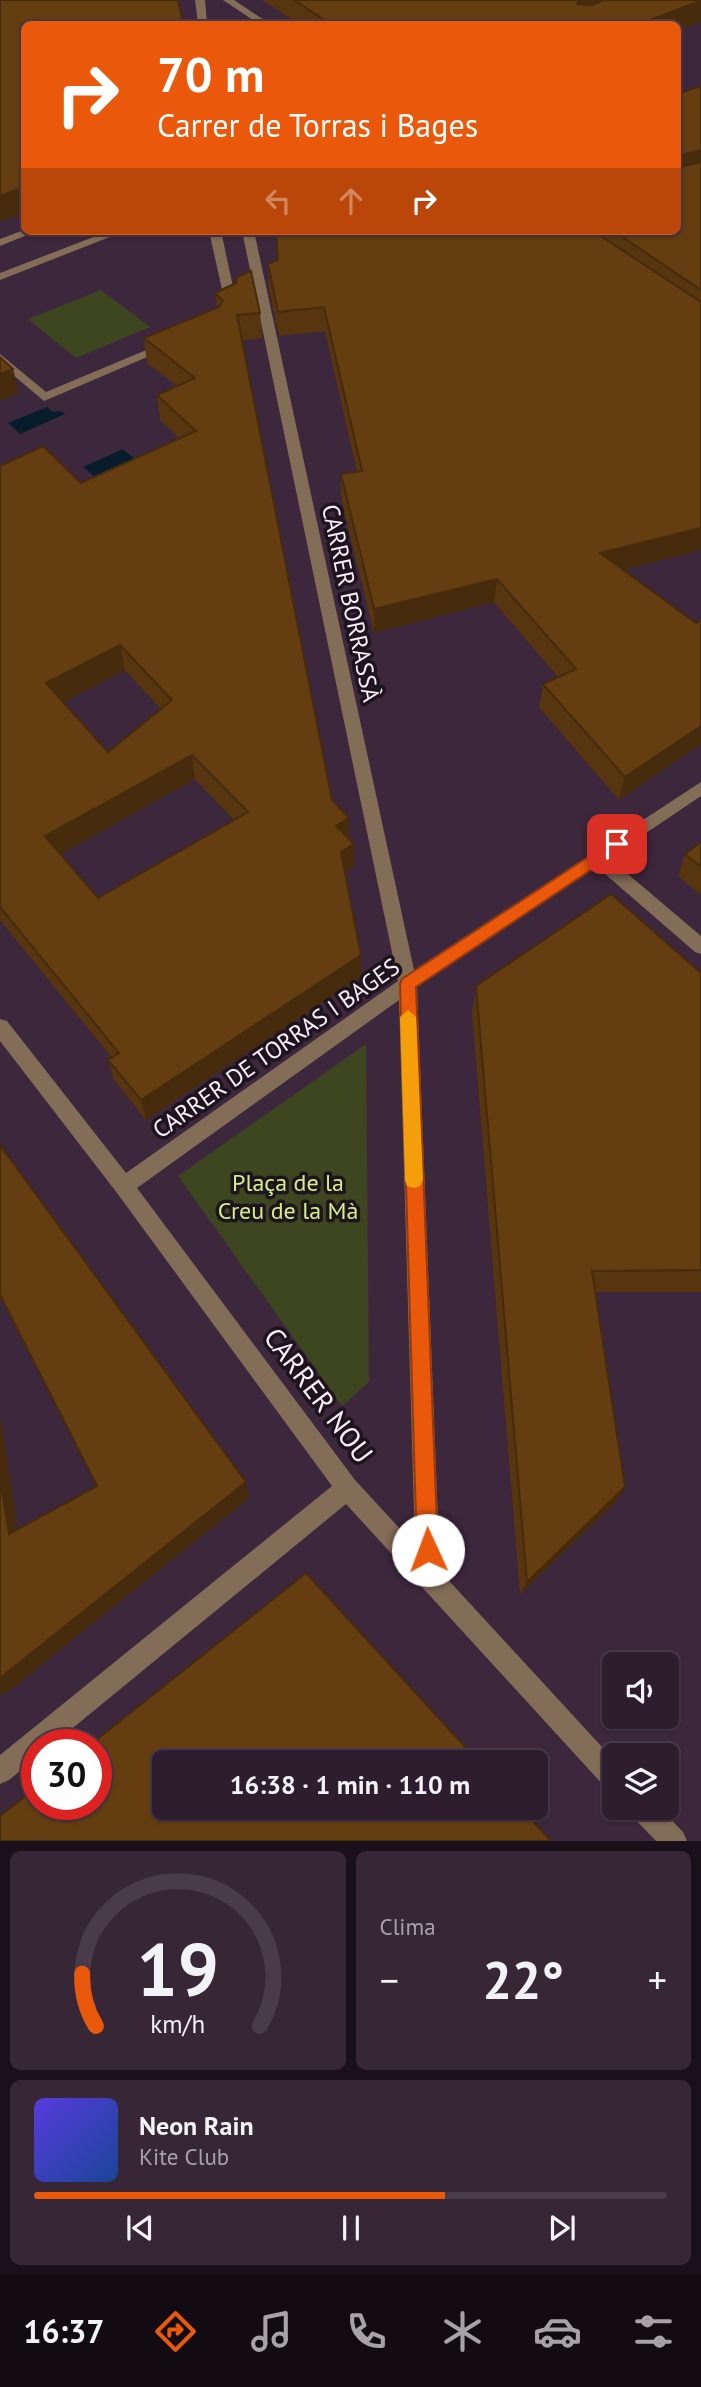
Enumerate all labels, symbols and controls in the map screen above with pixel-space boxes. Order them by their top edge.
text: 70 m [157,42,264,106]
icon: right [42,49,133,140]
text: Carrer de Torras i Bages [157,104,478,146]
icon: left [259,182,297,220]
icon: ahead [332,182,370,220]
icon: right [405,182,443,220]
street label: CARRER BORRASSÀ [315,501,387,705]
pin [587,814,647,874]
icon: arrive [598,825,636,863]
street label: CARRER DE TORRAS I BAGES [147,951,405,1145]
park label: Plaça de la Creu de la Mà [218,1167,358,1226]
street label: CARRER NOU [256,1320,382,1470]
position arrow [391,1513,465,1587]
map controls [602,1652,679,1820]
button: sound [602,1652,679,1729]
speed limit sign: 30 [21,1729,112,1820]
button: layers [602,1743,679,1820]
text: 16:38 · 1 min · 110 m [230,1768,470,1801]
text: Clima [380,1912,436,1941]
text: 19 [136,1923,219,2017]
text: 22° [482,1946,564,2013]
text: − [380,1955,399,2004]
text: + [648,1955,667,2004]
text: km/h [150,2008,205,2040]
text: Neon Rain [139,2109,254,2142]
text: Kite Club [139,2142,229,2171]
icon: previous [121,2209,159,2247]
icon: pause [332,2209,370,2247]
icon: next [543,2209,581,2247]
icon: directions [151,2307,200,2356]
icon: music [247,2307,296,2356]
icon: phone [342,2307,391,2356]
icon: climate [438,2307,487,2356]
icon: car [533,2307,582,2356]
icon: filters [629,2307,678,2356]
text: 16:37 [23,2310,104,2352]

